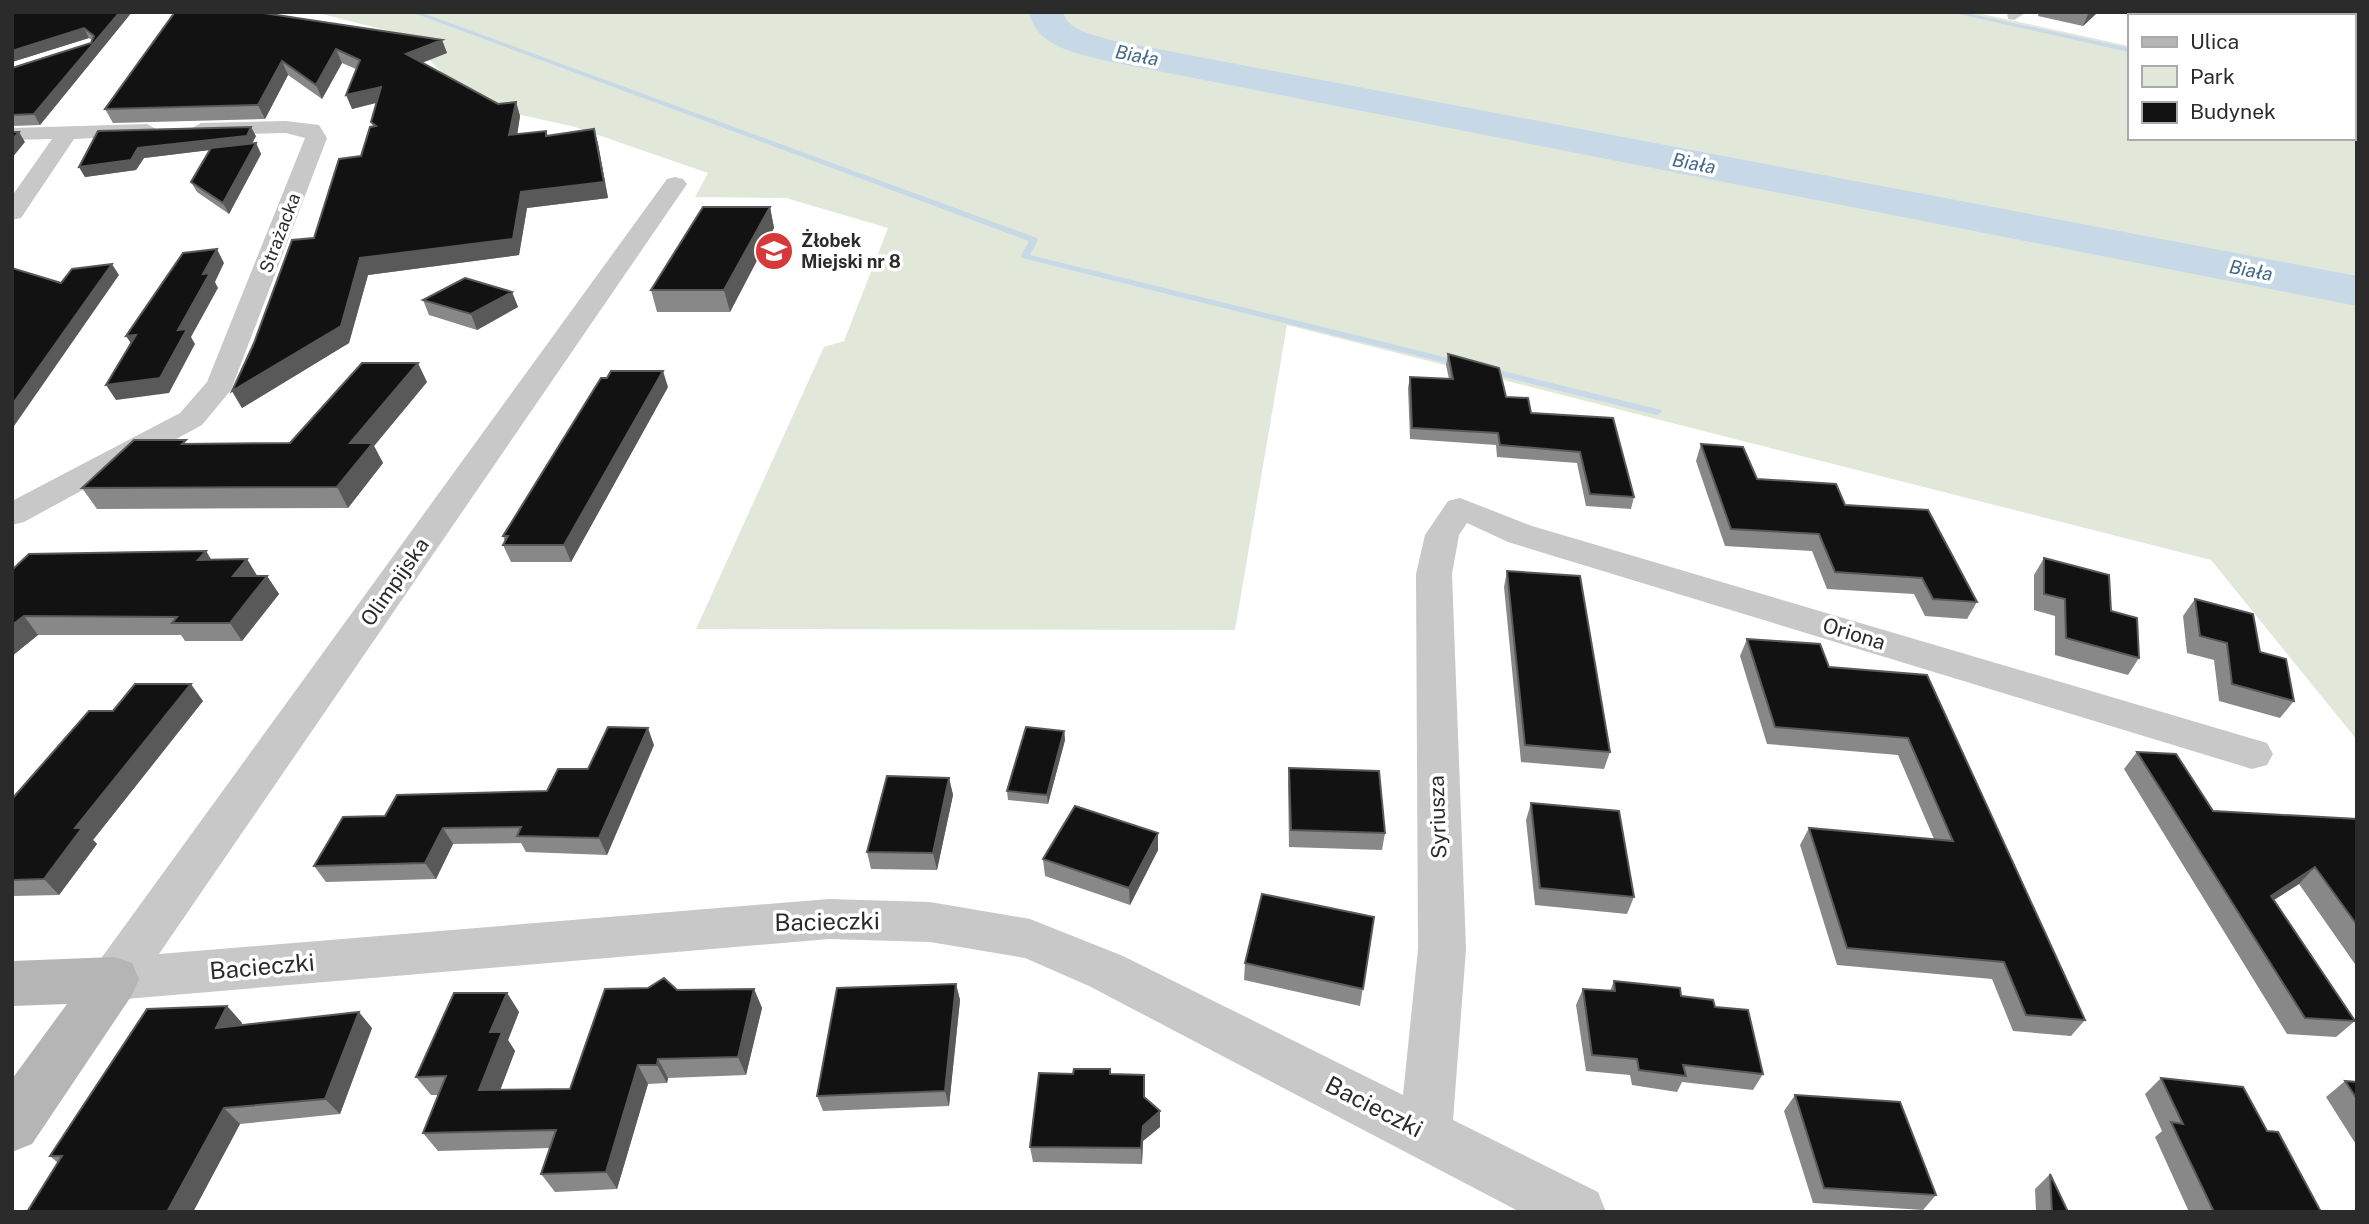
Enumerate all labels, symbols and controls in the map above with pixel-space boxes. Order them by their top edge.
legend [2128,14,2355,140]
text: Ulica [2190,29,2239,54]
water label: Biała [1113,40,1161,70]
text: Park [2190,64,2235,89]
text: Budynek [2190,99,2276,124]
water label: Biała [1670,148,1718,178]
street label: Strażacka [255,190,304,276]
place label: Żłobek Miejski nr 8 [801,229,901,272]
school or university icon: Żłobek Miejski nr 8 [753,230,795,272]
water label: Biała [2227,255,2275,285]
street label: Olimpijska [355,533,434,631]
street label: Oriona [1820,612,1889,655]
street label: Syriusza [1424,775,1451,859]
street label: Bacieczki [774,906,880,936]
street label: Bacieczki [208,947,316,985]
street label: Bacieczki [1321,1070,1428,1143]

